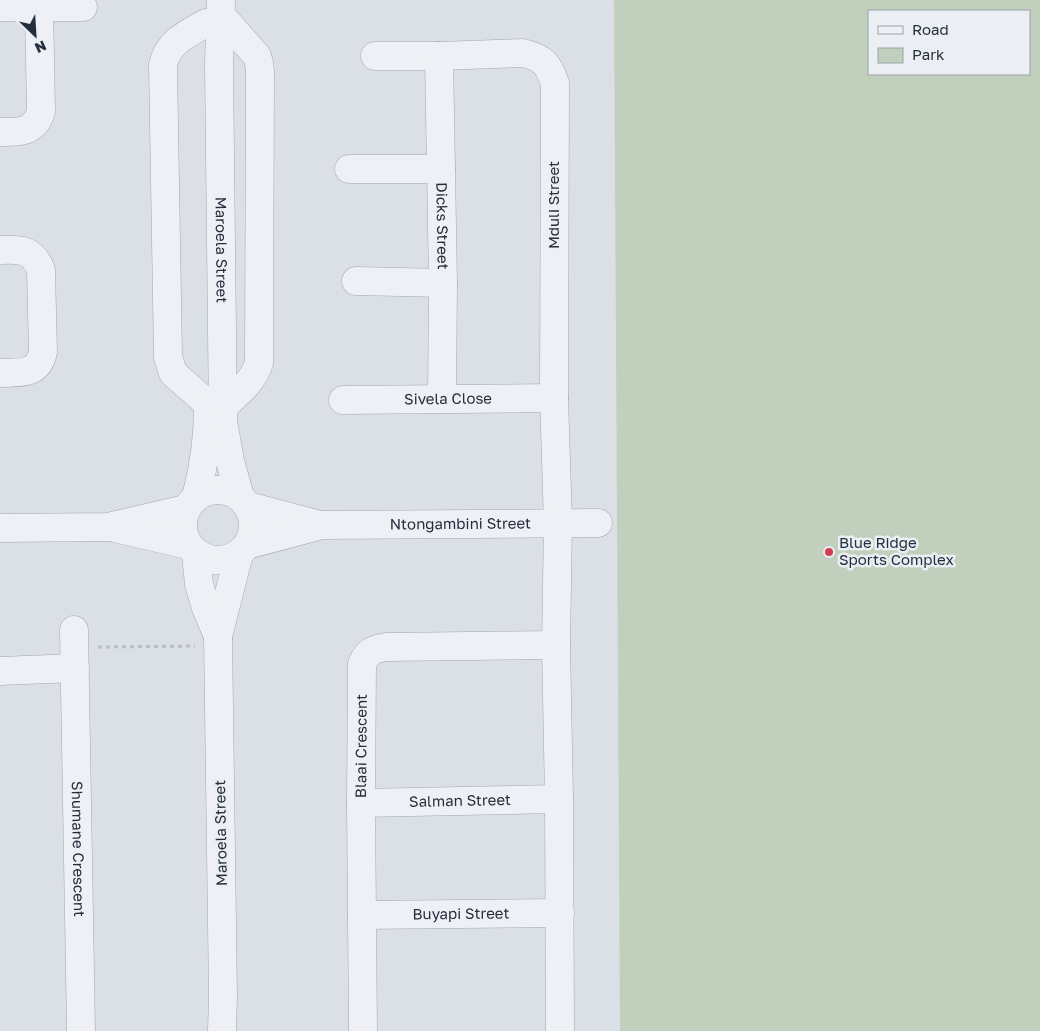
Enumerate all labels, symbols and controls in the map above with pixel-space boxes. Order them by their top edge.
north arrow [10,10,60,60]
legend [868,10,1030,75]
text: Road [912,20,949,38]
text: N [32,37,49,57]
text: Park [912,45,945,63]
street label: Mduli Street [544,161,562,249]
street label: Dicks Street [433,182,453,270]
street label: Maroela Street [212,197,232,303]
street label: Sivela Close [404,389,492,407]
street label: Ntongambini Street [390,513,531,533]
place label: Blue Ridge Sports Complex [839,533,954,568]
marker: Blue Ridge Sports Complex [823,546,835,558]
street label: Blaai Crescent [351,694,370,798]
street label: Maroela Street [210,780,230,886]
street label: Shumane Crescent [69,781,89,917]
street label: Salman Street [409,790,511,810]
street label: Buyapi Street [412,904,510,922]

